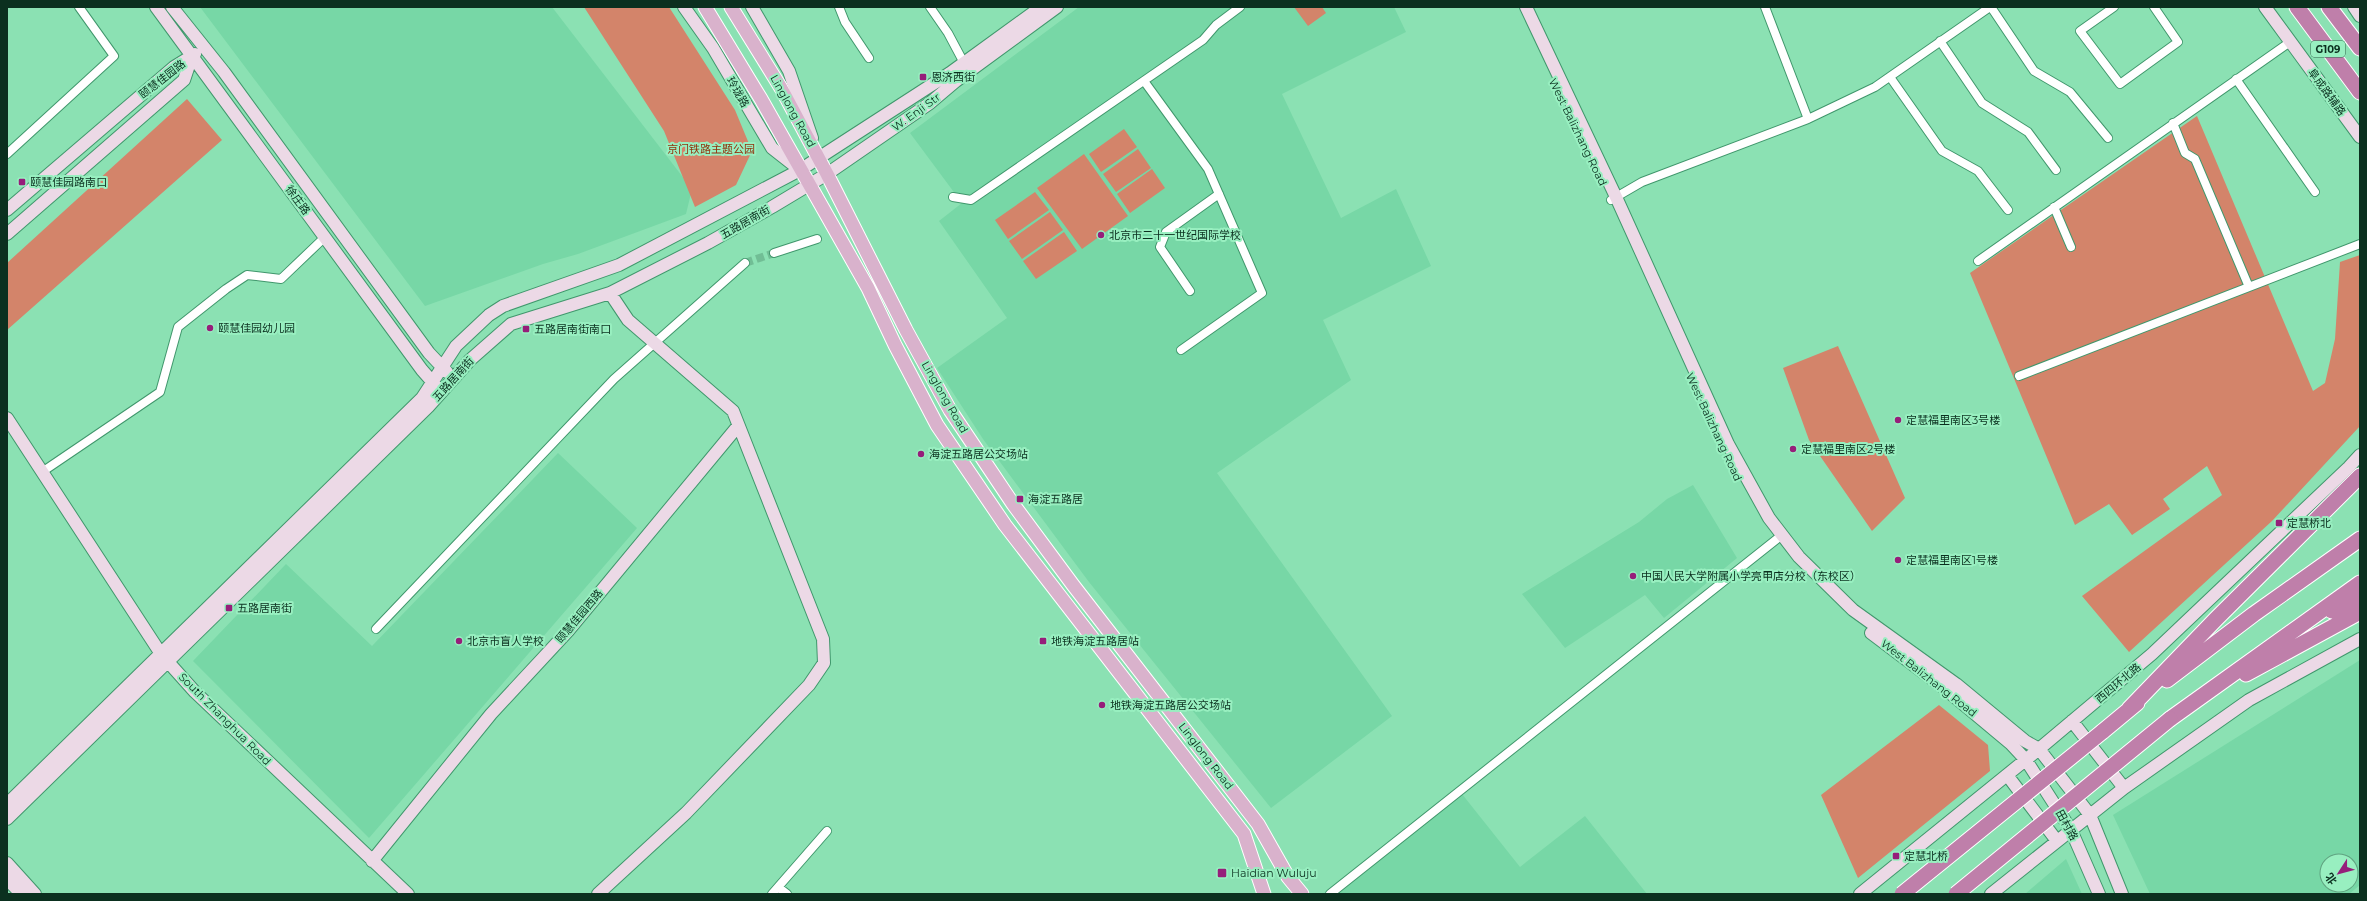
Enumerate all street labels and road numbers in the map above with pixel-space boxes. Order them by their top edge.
road number: G109 [2311,41,2345,57]
street label: 颐慧佳园路 [136,57,188,101]
street label: 阜成路辅路 [2305,66,2349,118]
street label: Linglong Road [767,72,819,150]
street label: 玲珑路 [724,74,752,110]
street label: West Balizhang Road [1546,76,1610,188]
street label: W. Enji Str [889,90,943,134]
street label: 徐庄路 [283,183,313,217]
street label: 五路居南街 [718,202,772,242]
street label: 五路居南街 [429,354,477,404]
street label: Linglong Road [919,358,971,436]
street label: West Balizhang Road [1683,371,1745,483]
street label: 颐慧佳园西路 [552,586,606,646]
street label: West Balizhang Road [1878,636,1980,720]
street label: 西四环北路 [2092,660,2144,706]
street label: South Zhanghua Road [176,670,274,768]
street label: Linglong Road [1176,720,1236,792]
street label: 田村路 [2053,807,2081,843]

